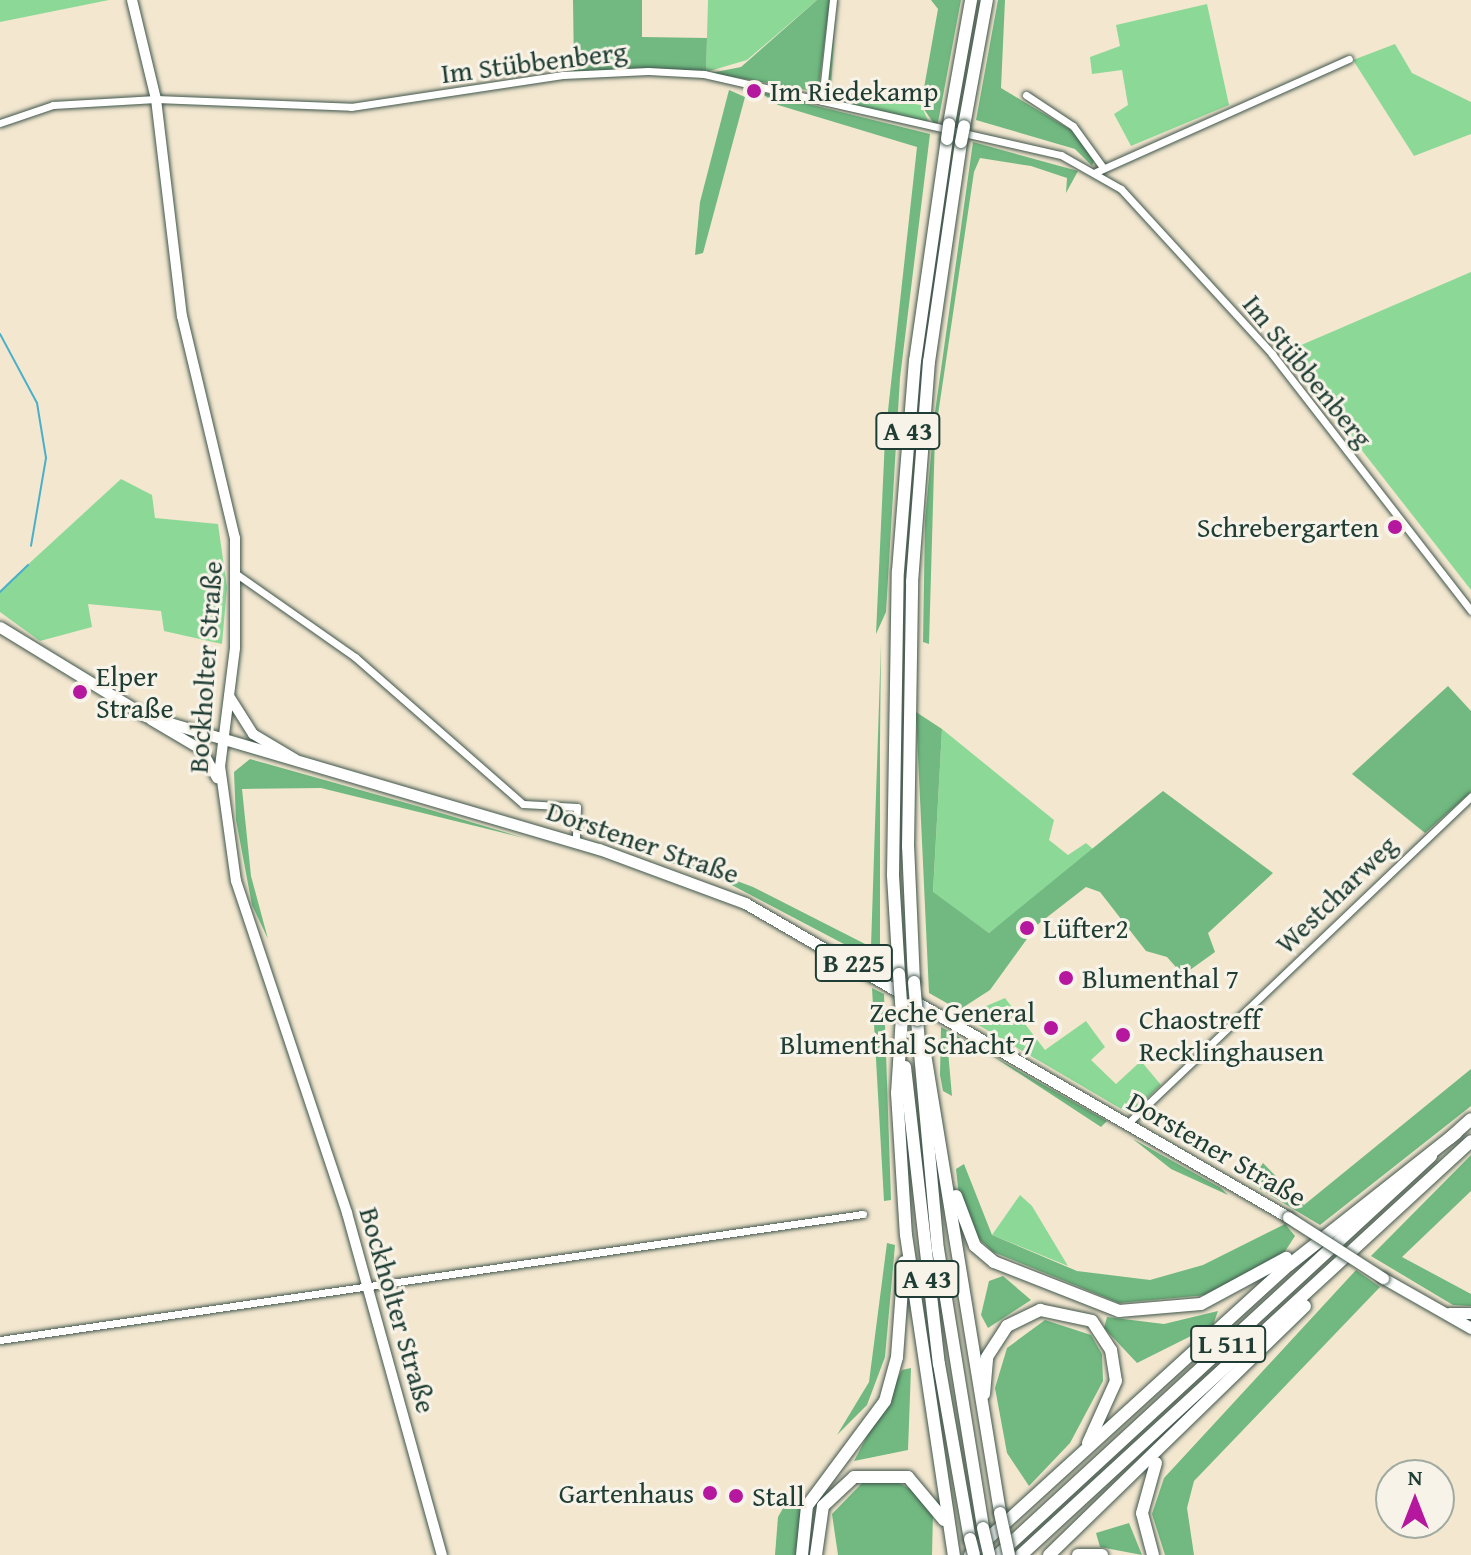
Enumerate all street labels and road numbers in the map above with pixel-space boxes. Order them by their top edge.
street label: Im Stübbenberg [439,34,629,90]
street label: Im Stübbenberg [1236,288,1380,454]
road number: A 43 [874,409,942,453]
street label: Bockholter Straße [181,560,229,774]
street label: Dorstener Straße [542,793,744,891]
street label: Westcharweg [1268,828,1404,960]
road number: B 225 [814,941,894,985]
street label: Dorstener Straße [1121,1084,1313,1214]
street label: Bockholter Straße [353,1203,443,1417]
road number: A 43 [893,1257,961,1301]
road number: L 511 [1190,1322,1266,1366]

